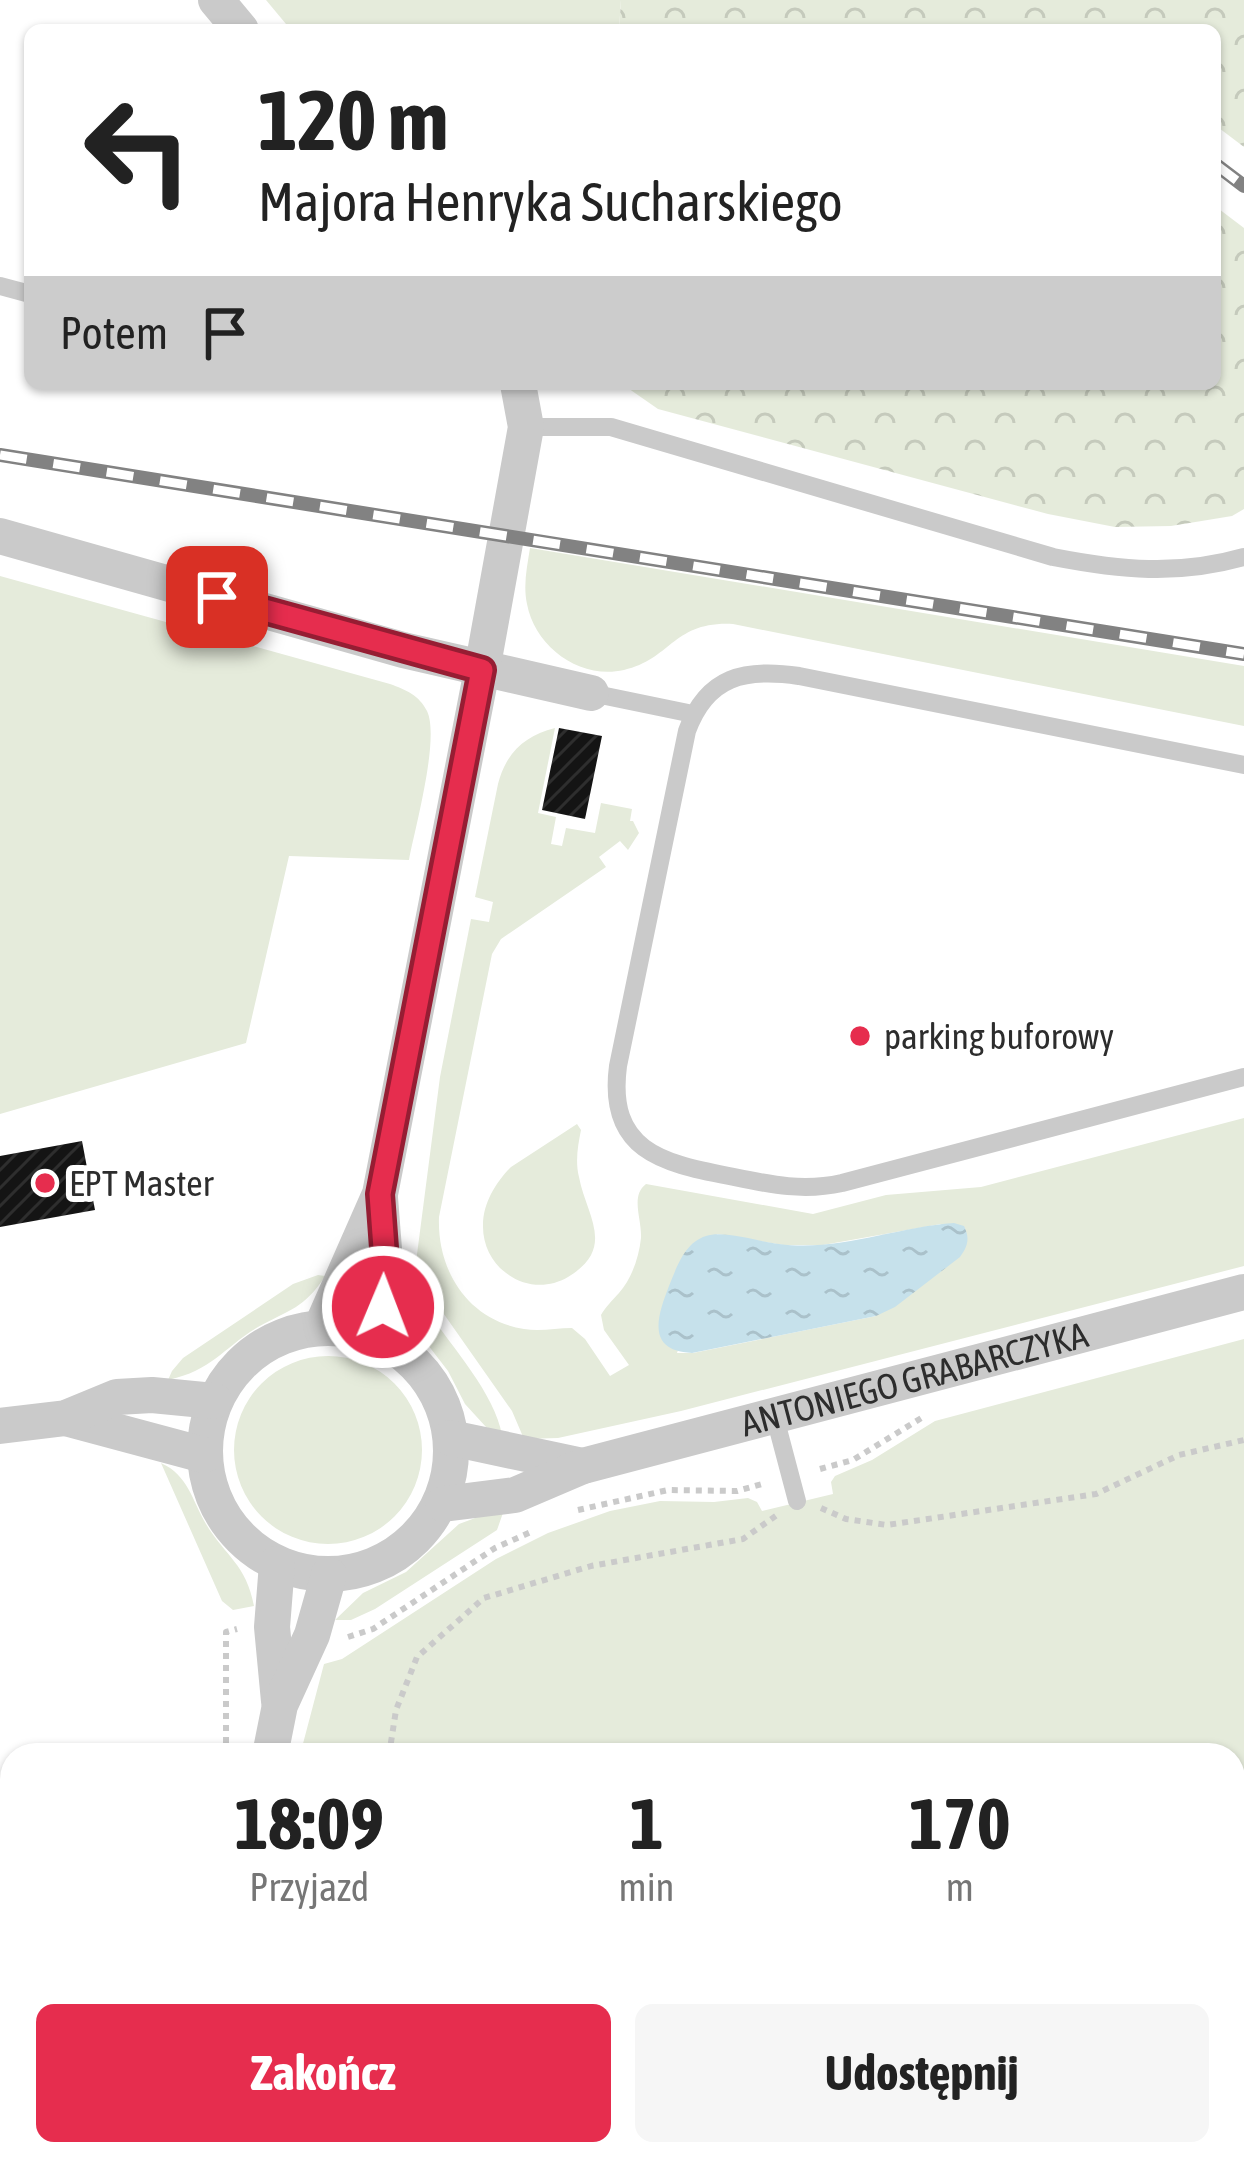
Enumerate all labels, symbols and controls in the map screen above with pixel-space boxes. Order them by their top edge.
icon: left [60,72,216,228]
text: 120 m [258,72,448,168]
text: Majora Henryka Sucharskiego [258,171,843,232]
icon: arrive [192,300,258,366]
text: Potem [60,307,168,359]
pin [166,546,268,648]
icon: arrive [184,564,250,630]
place label: parking buforowy [884,1015,1114,1057]
marker: parking buforowy [847,1023,873,1049]
place label: EPT Master [69,1162,215,1204]
marker: EPT Master [32,1170,58,1196]
position arrow [320,1244,446,1370]
street label: ANTONIEGO GRABARCZYKA [736,1313,1092,1445]
text: 18:09 [234,1782,384,1864]
text: 1 [630,1782,663,1864]
text: 170 [909,1782,1011,1864]
text: Przyjazd [249,1865,369,1909]
text: min [619,1865,675,1909]
text: m [946,1865,974,1909]
button: Zakończ [36,2004,611,2142]
button: Udostępnij [635,2004,1209,2142]

